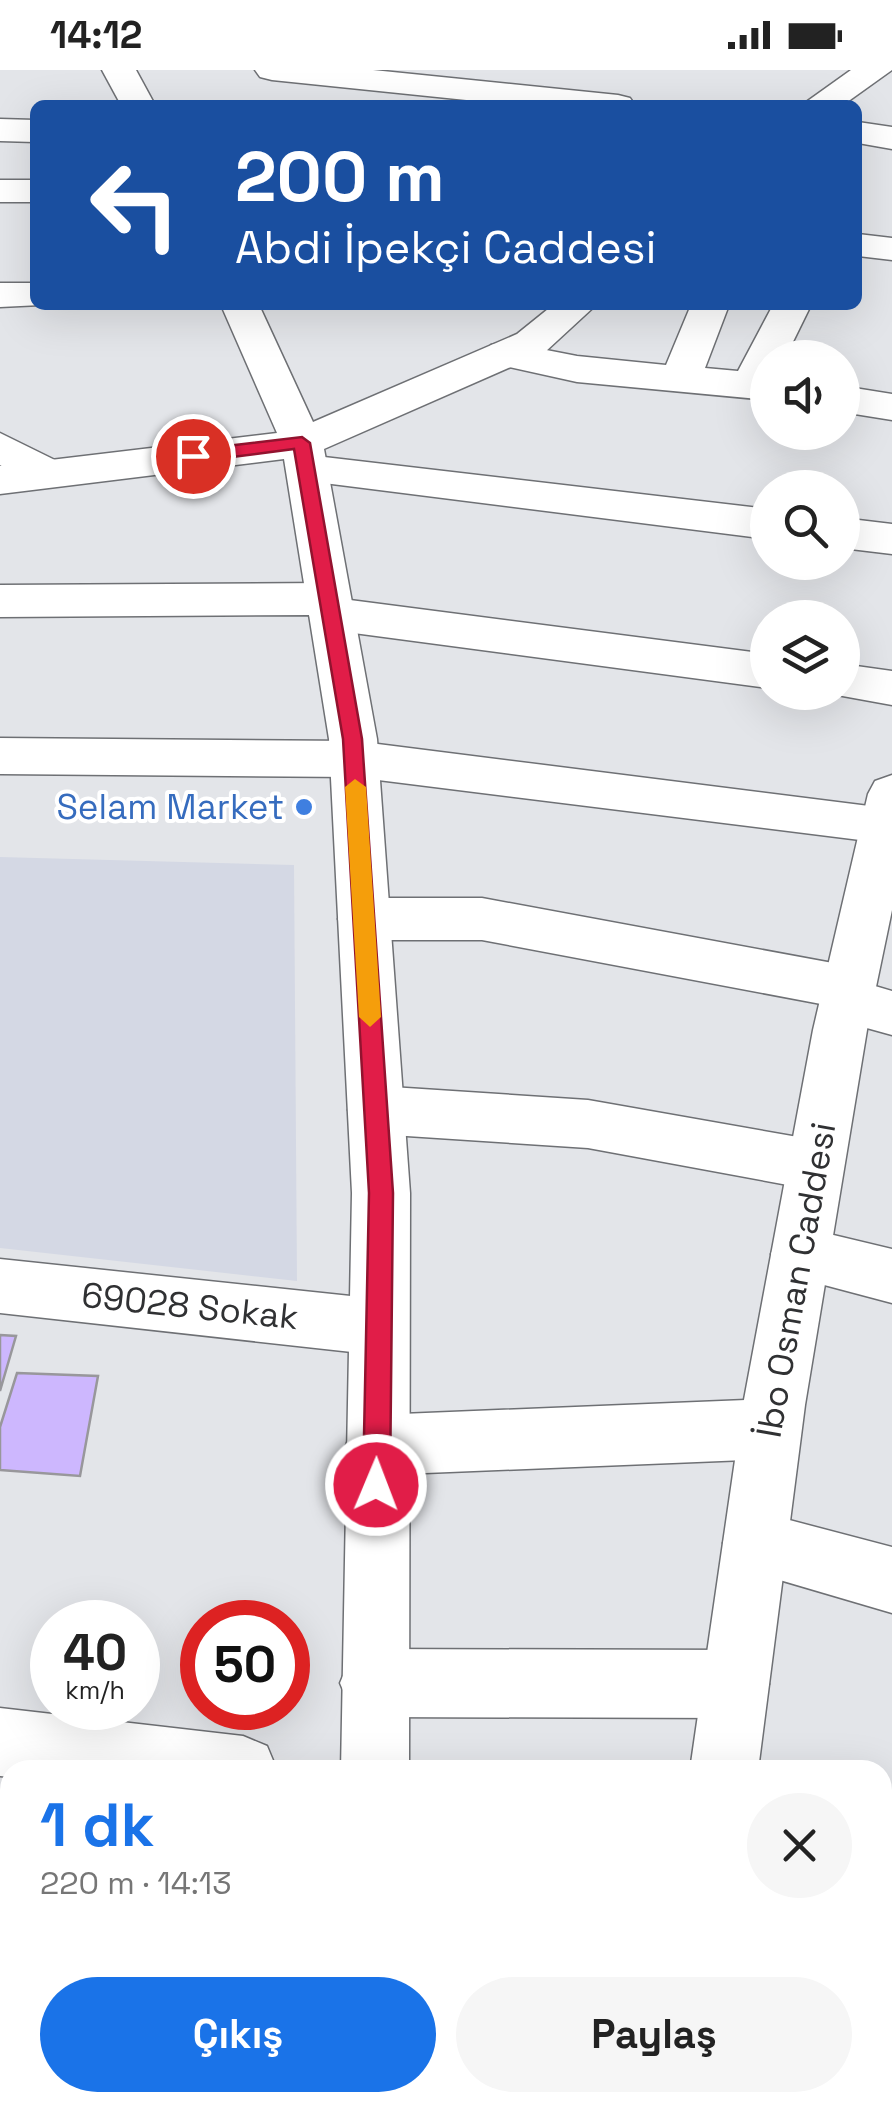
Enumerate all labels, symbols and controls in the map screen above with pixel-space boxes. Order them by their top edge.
text: 14:12 [50,11,142,59]
text: 200 m [235,132,445,221]
icon: left [70,140,200,270]
text: Abdi İpekçi Caddesi [235,219,657,276]
map controls [750,340,860,710]
button: sound [750,340,860,450]
pin [151,414,236,499]
icon: arrive [166,429,221,484]
button: search [750,470,860,580]
button: layers [750,600,860,710]
place label: Selam Market [56,785,284,829]
marker: Selam Market [293,796,315,818]
street label: İbo Osman Caddesi [747,1119,845,1441]
street label: 69028 Sokak [79,1273,301,1339]
position arrow [324,1433,428,1537]
speed limit sign: 50 [180,1600,310,1730]
text: 40 [63,1621,127,1685]
text: km/h [65,1674,125,1706]
text: 1 dk [40,1787,154,1864]
button: close [747,1793,852,1898]
text: 220 m · 14:13 [40,1863,231,1903]
button: Çıkış [40,1977,436,2092]
button: Paylaş [456,1977,852,2092]

